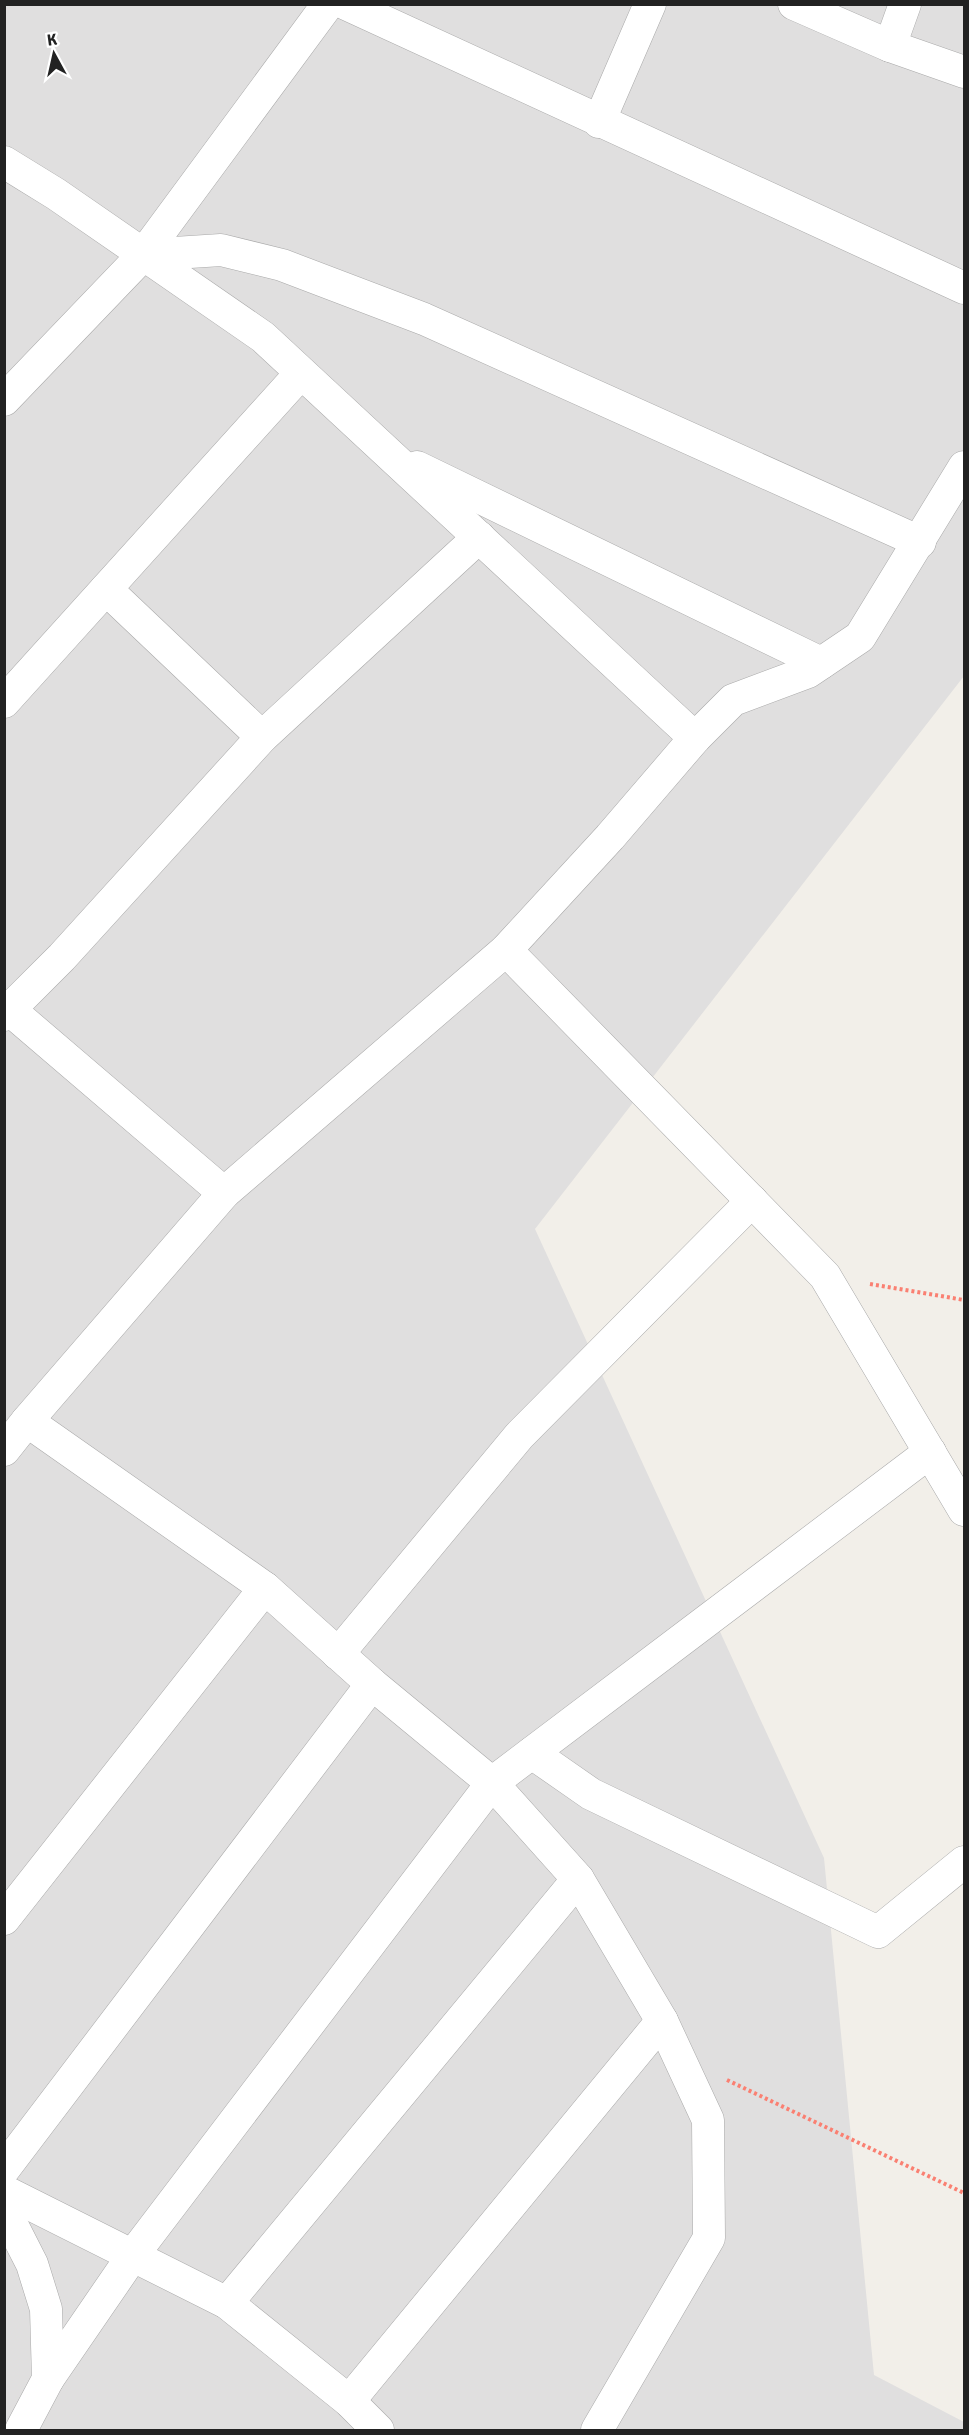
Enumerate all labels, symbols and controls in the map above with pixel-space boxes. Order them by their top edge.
north arrow [24,24,84,84]
text: K [46,30,58,51]

